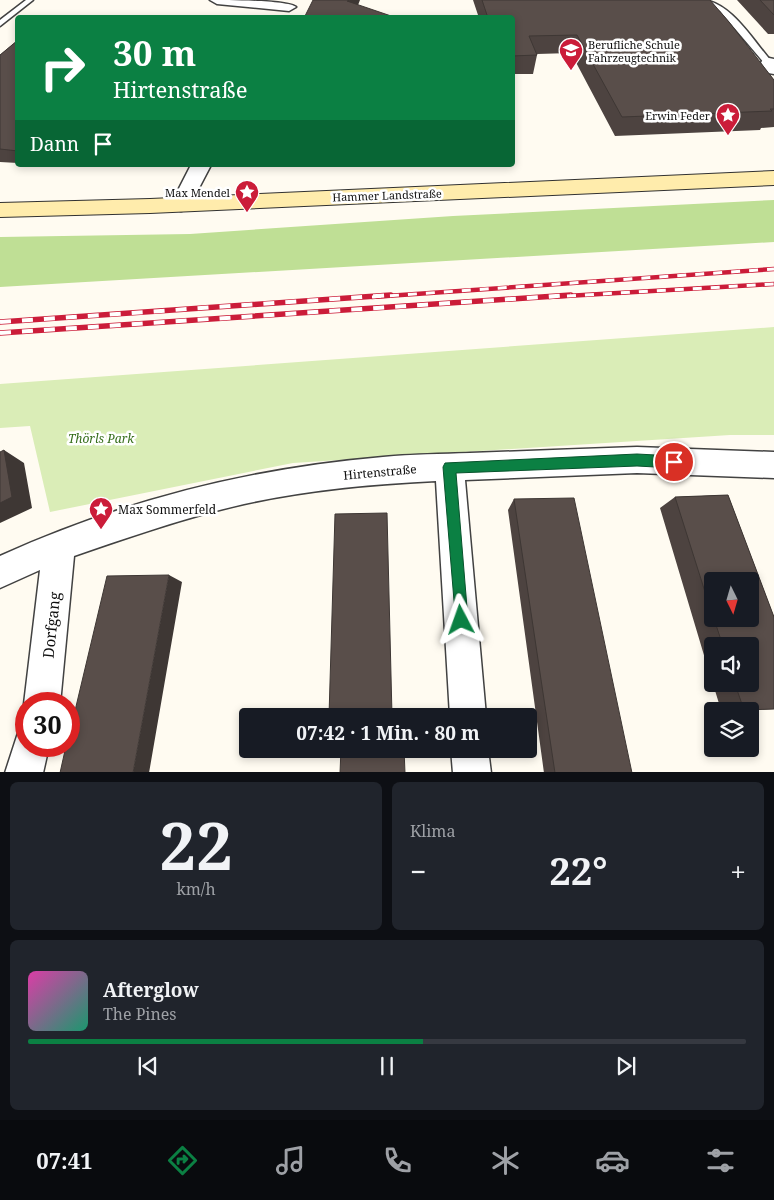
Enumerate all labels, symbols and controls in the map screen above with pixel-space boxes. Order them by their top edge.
text: 30 m [113,29,196,76]
icon: right [30,35,95,100]
school or university icon: Berufliche Schule Fahrzeugtechnik [558,37,584,71]
place label: Berufliche Schule Fahrzeugtechnik [588,37,680,65]
text: Hirtenstraße [113,74,248,104]
place icon: Erwin Feder [715,102,741,136]
place label: Erwin Feder [645,108,711,123]
icon: arrive [89,130,117,158]
text: Dann [30,131,79,157]
place icon: Max Mendel [234,179,260,213]
place label: Max Mendel [165,185,231,200]
street label: Hammer Landstraße [332,186,442,204]
park label: Thörls Park [68,430,135,447]
pin [653,441,695,483]
icon: arrive [660,448,688,476]
street label: Hirtenstraße [343,460,417,484]
place icon: Max Sommerfeld [88,496,114,530]
place label: Max Sommerfeld [118,501,217,518]
north arrow [704,572,759,628]
map controls [704,572,759,757]
street label: Dorfgang [38,591,64,659]
position arrow [434,593,486,645]
button: sound [704,637,759,692]
speed limit sign: 30 [15,692,80,757]
button: layers [704,702,759,757]
text: 07:42 · 1 Min. · 80 m [296,720,480,746]
text: 22 [159,801,233,889]
text: Klima [410,820,455,842]
text: 22° [549,844,607,896]
text: − [410,852,426,890]
text: + [730,852,746,890]
text: km/h [176,878,216,900]
text: Afterglow [103,977,199,1003]
text: The Pines [103,1003,177,1025]
icon: previous [134,1052,162,1080]
icon: pause [373,1052,401,1080]
icon: next [612,1052,640,1080]
icon: directions [165,1143,200,1178]
icon: music [273,1143,308,1178]
icon: phone [380,1143,415,1178]
icon: climate [488,1143,523,1178]
icon: car [595,1143,630,1178]
icon: filters [703,1143,738,1178]
text: 07:41 [36,1145,93,1175]

